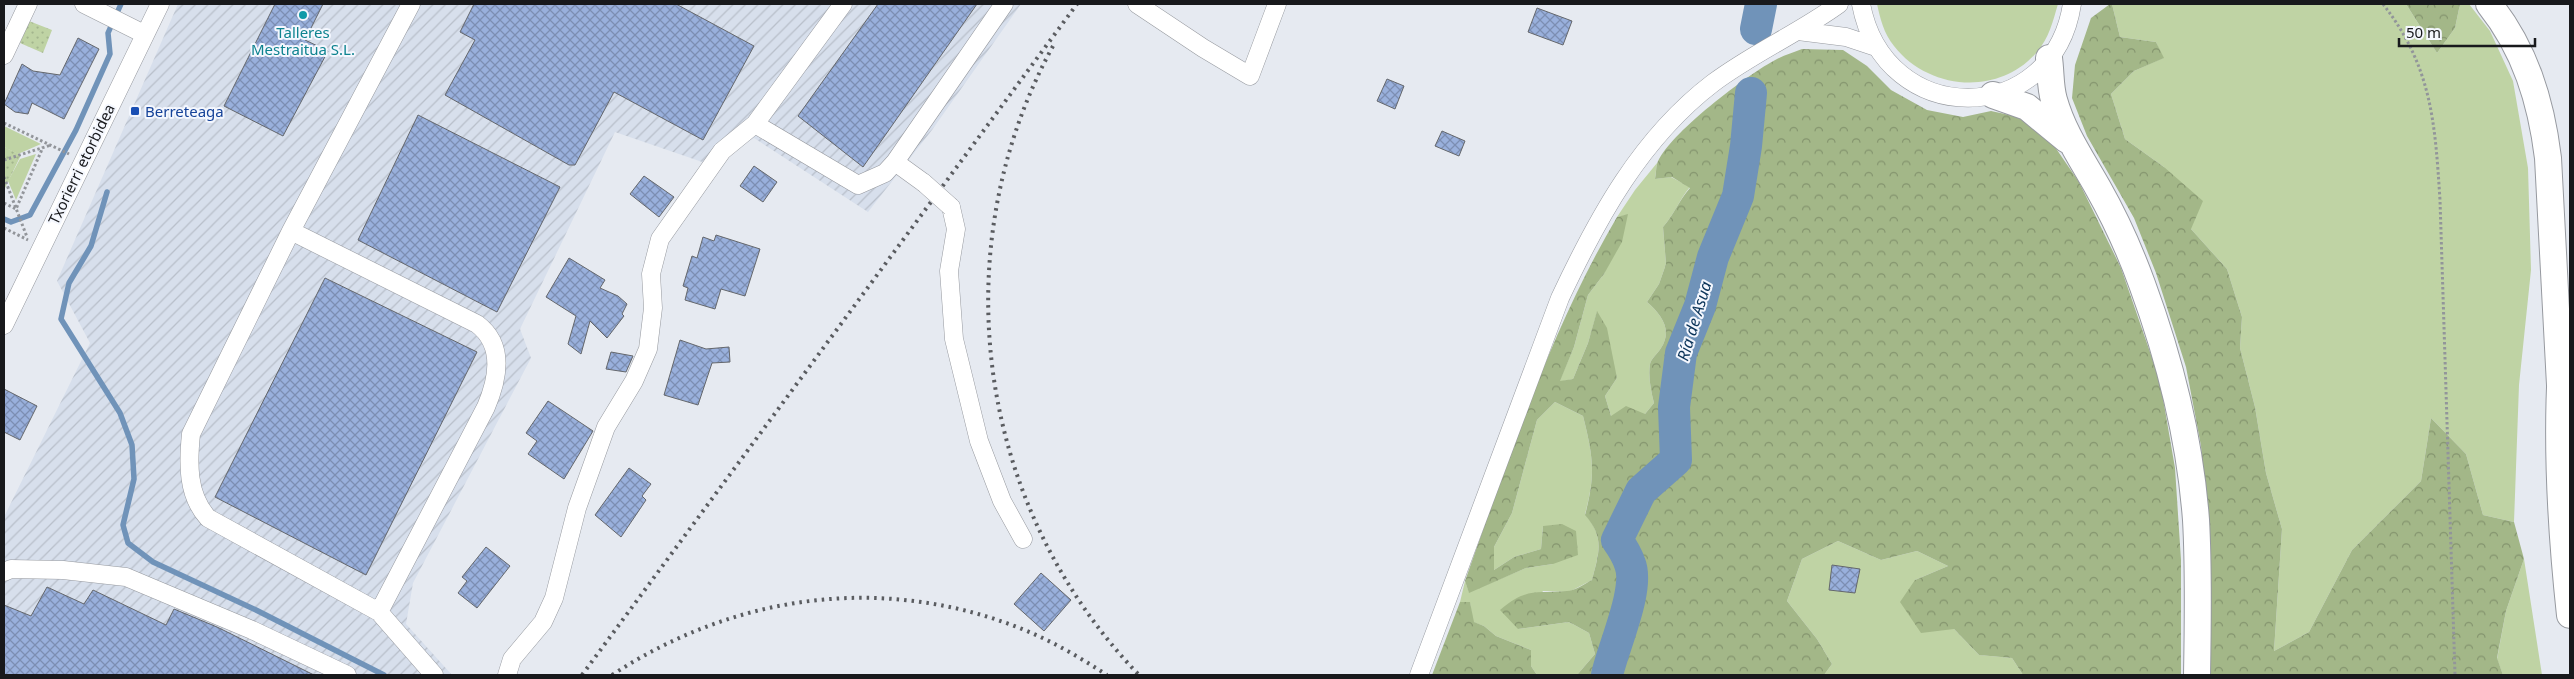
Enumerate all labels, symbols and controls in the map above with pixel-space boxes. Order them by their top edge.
marker: Talleres Mestraitua S.L. [297,9,309,21]
scale bar [2399,15,2535,47]
place label: Talleres Mestraitua S.L. [251,22,355,59]
text: 50 m [2406,22,2441,42]
street label: Txorierri etorbidea [43,100,119,228]
place label: Berreteaga [145,101,224,121]
marker: Berreteaga [129,105,141,117]
water label: Ría de Asua [1671,278,1717,364]

